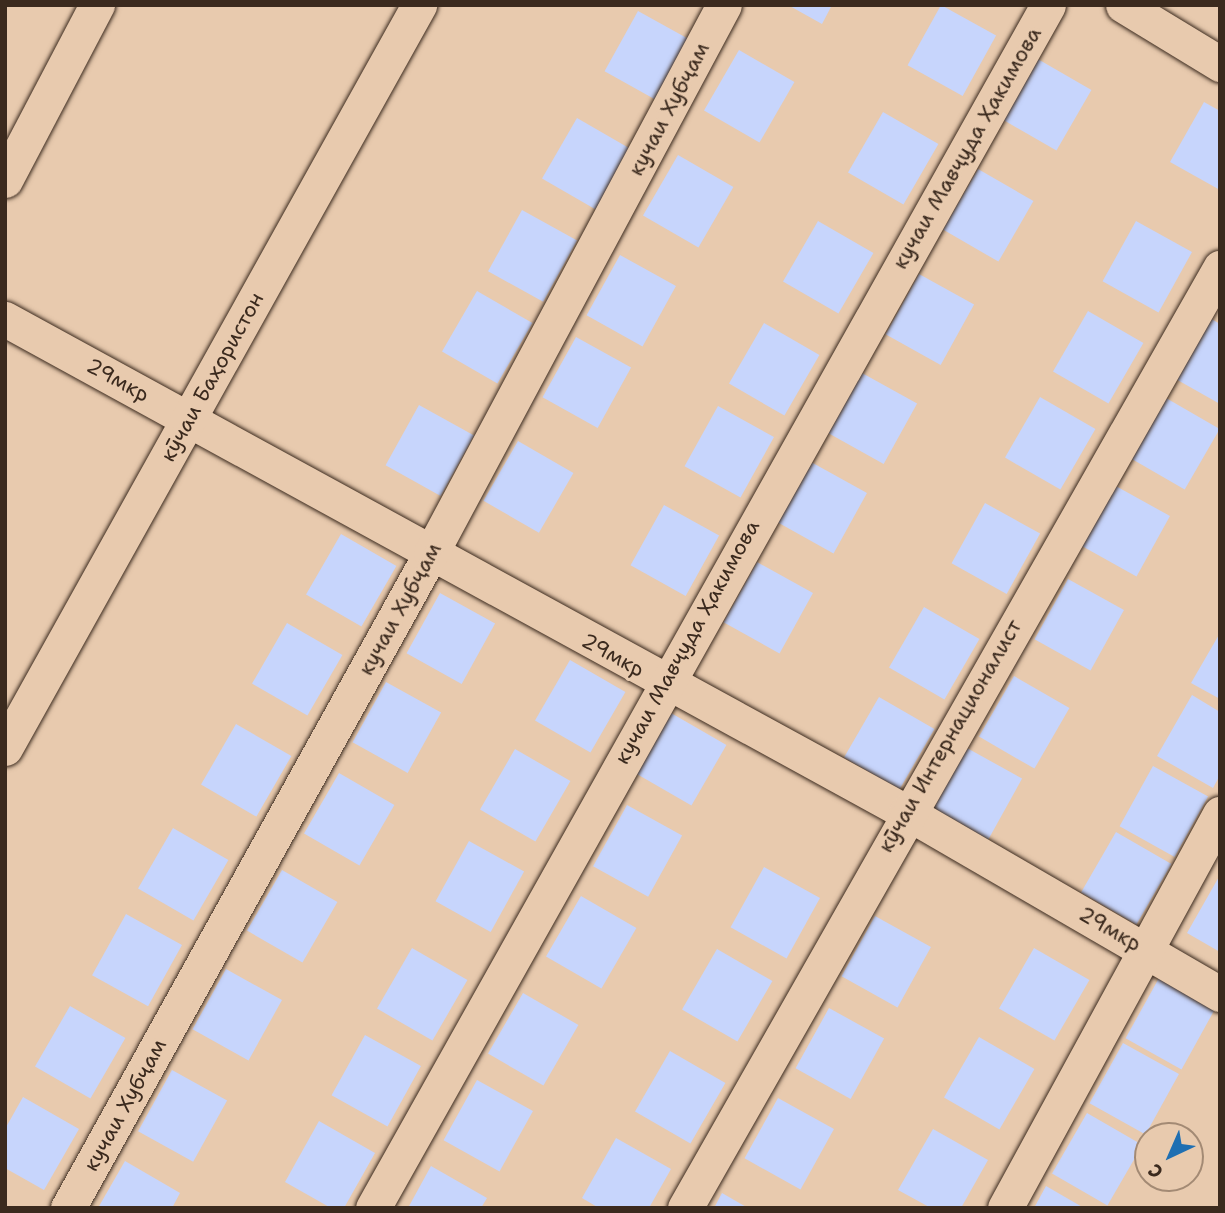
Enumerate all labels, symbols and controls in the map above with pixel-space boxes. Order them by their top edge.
street label: кучаи Мавҷуда Ҳакимова [887,23,1047,273]
street label: кучаи Хубҷам [623,38,715,180]
street label: кӯчаи Баҳористон [155,288,269,466]
street label: 29мкр [82,353,154,407]
street label: кучаи Мавҷуда Ҳакимова [609,516,765,768]
street label: кучаи Хубҷам [353,538,447,680]
street label: кӯчаи Интернационалист [873,615,1027,857]
street label: 29мкр [577,628,649,682]
street label: 29мкр [1074,901,1146,957]
street label: кучаи Хубҷам [78,1034,172,1176]
north arrow [1134,1122,1204,1192]
text: С [1143,1158,1168,1184]

